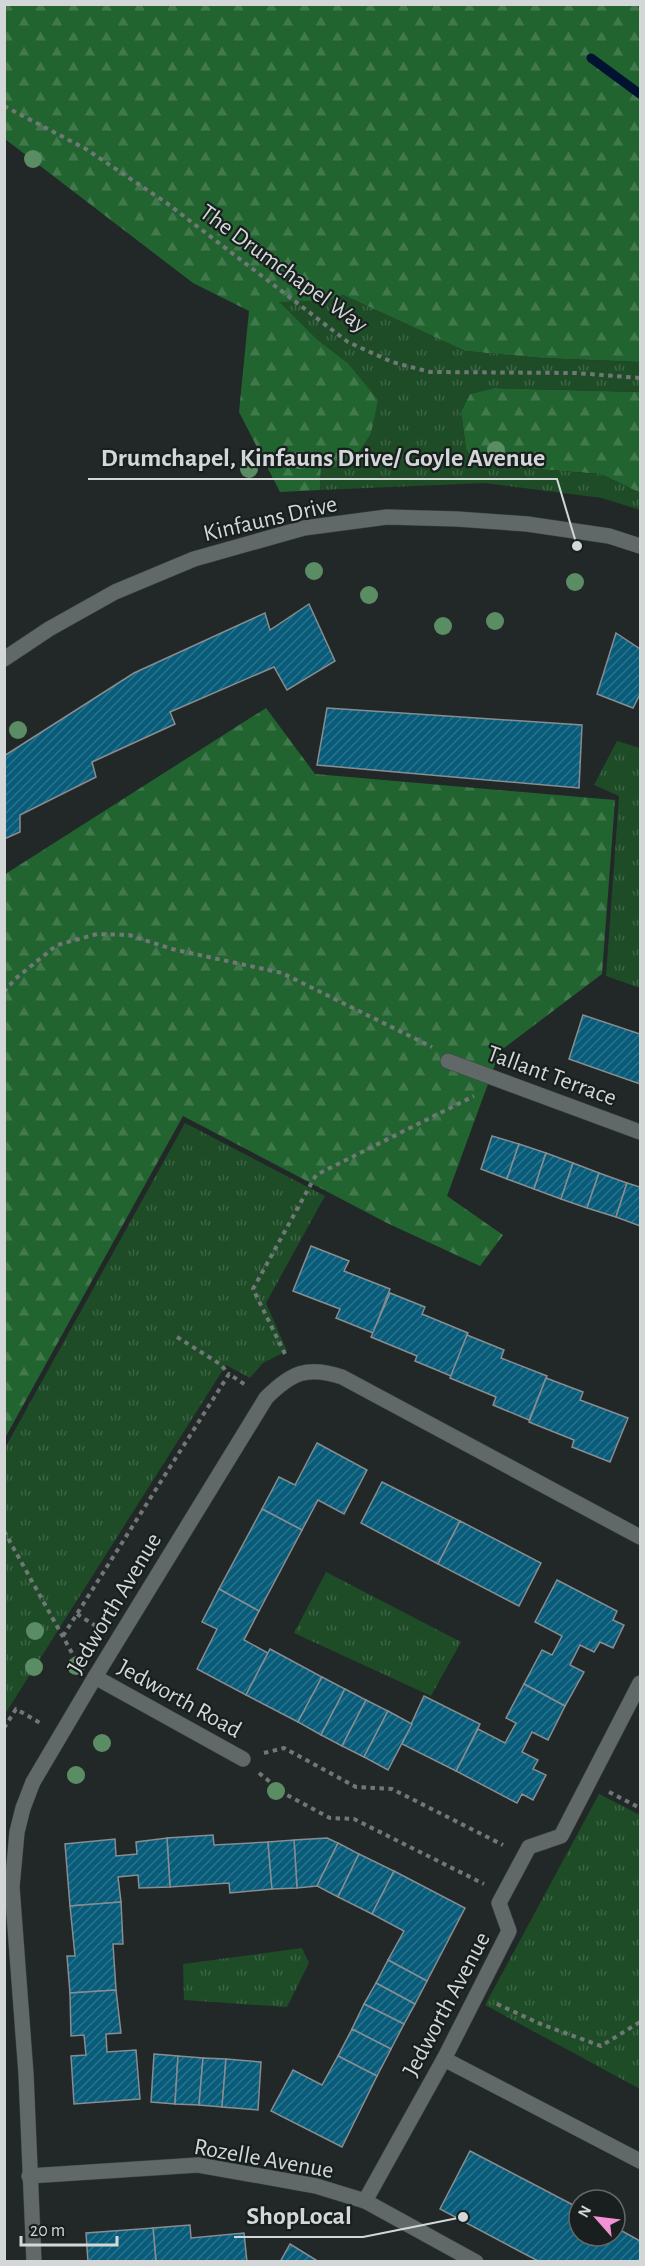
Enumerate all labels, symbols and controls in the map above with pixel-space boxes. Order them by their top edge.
street label: The Drumchapel Way [195,200,372,337]
callout: Drumchapel, Kinfauns Drive/ Goyle Avenue [88,435,557,479]
text: Drumchapel, Kinfauns Drive/ Goyle Avenue [101,445,545,471]
street label: Kinfauns Drive [201,492,339,546]
street label: Tallant Terrace [484,1041,620,1110]
street label: Jedworth Avenue [63,1529,166,1678]
street label: Jedworth Road [114,1655,245,1743]
street label: Jedworth Avenue [399,1928,495,2081]
street label: Rozelle Avenue [192,2135,336,2183]
north arrow [567,2188,627,2248]
callout: ShopLocal [234,2193,363,2237]
text: ShopLocal [246,2203,352,2229]
text: N [575,2203,594,2220]
scale bar [21,2209,117,2247]
text: 20 m [30,2222,65,2240]

